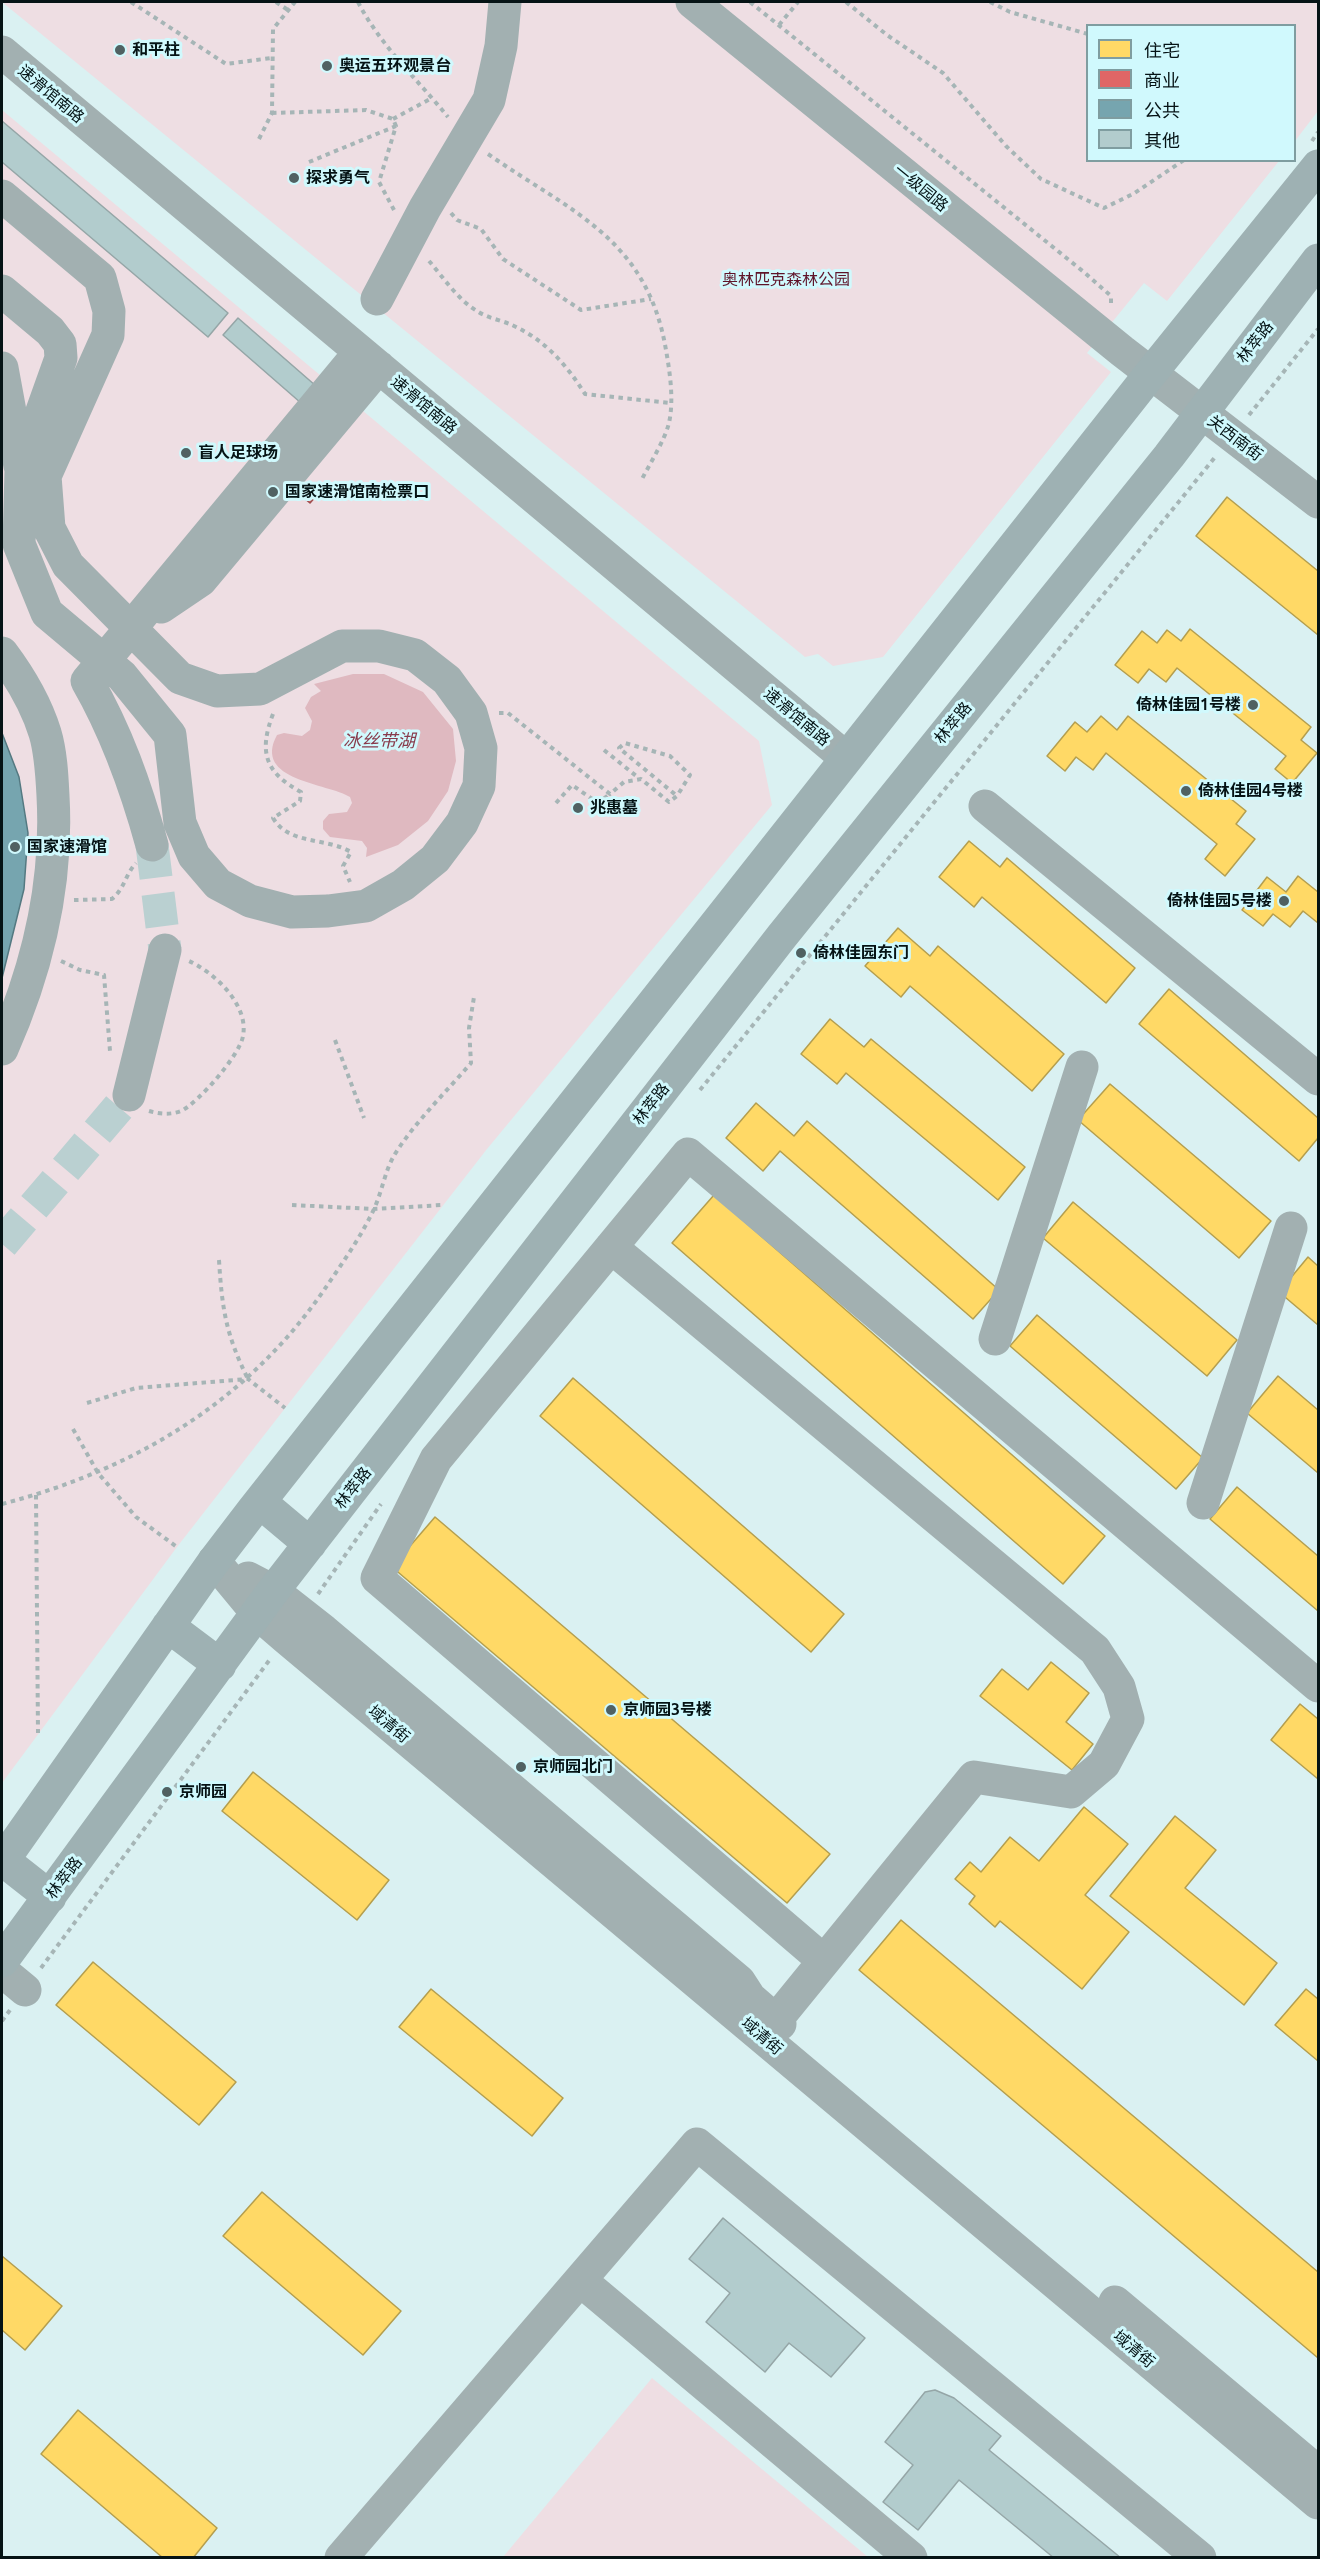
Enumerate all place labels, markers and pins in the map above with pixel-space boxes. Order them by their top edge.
place label: 和平柱 [132,40,180,60]
marker: 和平柱 [113,43,127,57]
place label: 奥运五环观景台 [339,56,451,76]
marker: 奥运五环观景台 [320,59,334,73]
place label: 探求勇气 [306,168,370,188]
marker: 探求勇气 [287,171,301,185]
place label: 盲人足球场 [198,443,278,463]
marker: 盲人足球场 [179,446,193,460]
place label: 国家速滑馆南检票口 [285,482,429,502]
marker: 国家速滑馆南检票口 [266,485,280,499]
place label: 倚林佳园1号楼 [1136,695,1241,715]
marker: 倚林佳园1号楼 [1246,698,1260,712]
place label: 倚林佳园4号楼 [1198,781,1303,801]
marker: 倚林佳园4号楼 [1179,784,1193,798]
place label: 兆惠墓 [590,798,638,818]
marker: 兆惠墓 [571,801,585,815]
place label: 国家速滑馆 [27,837,107,857]
marker: 国家速滑馆 [8,840,22,854]
place label: 倚林佳园5号楼 [1167,891,1272,911]
marker: 倚林佳园5号楼 [1277,894,1291,908]
place label: 倚林佳园东门 [813,943,909,963]
marker: 倚林佳园东门 [794,946,808,960]
place label: 京师园3号楼 [623,1700,712,1720]
marker: 京师园3号楼 [604,1703,618,1717]
place label: 京师园北门 [533,1757,613,1777]
marker: 京师园北门 [514,1760,528,1774]
place label: 京师园 [179,1782,227,1802]
marker: 京师园 [160,1785,174,1799]

